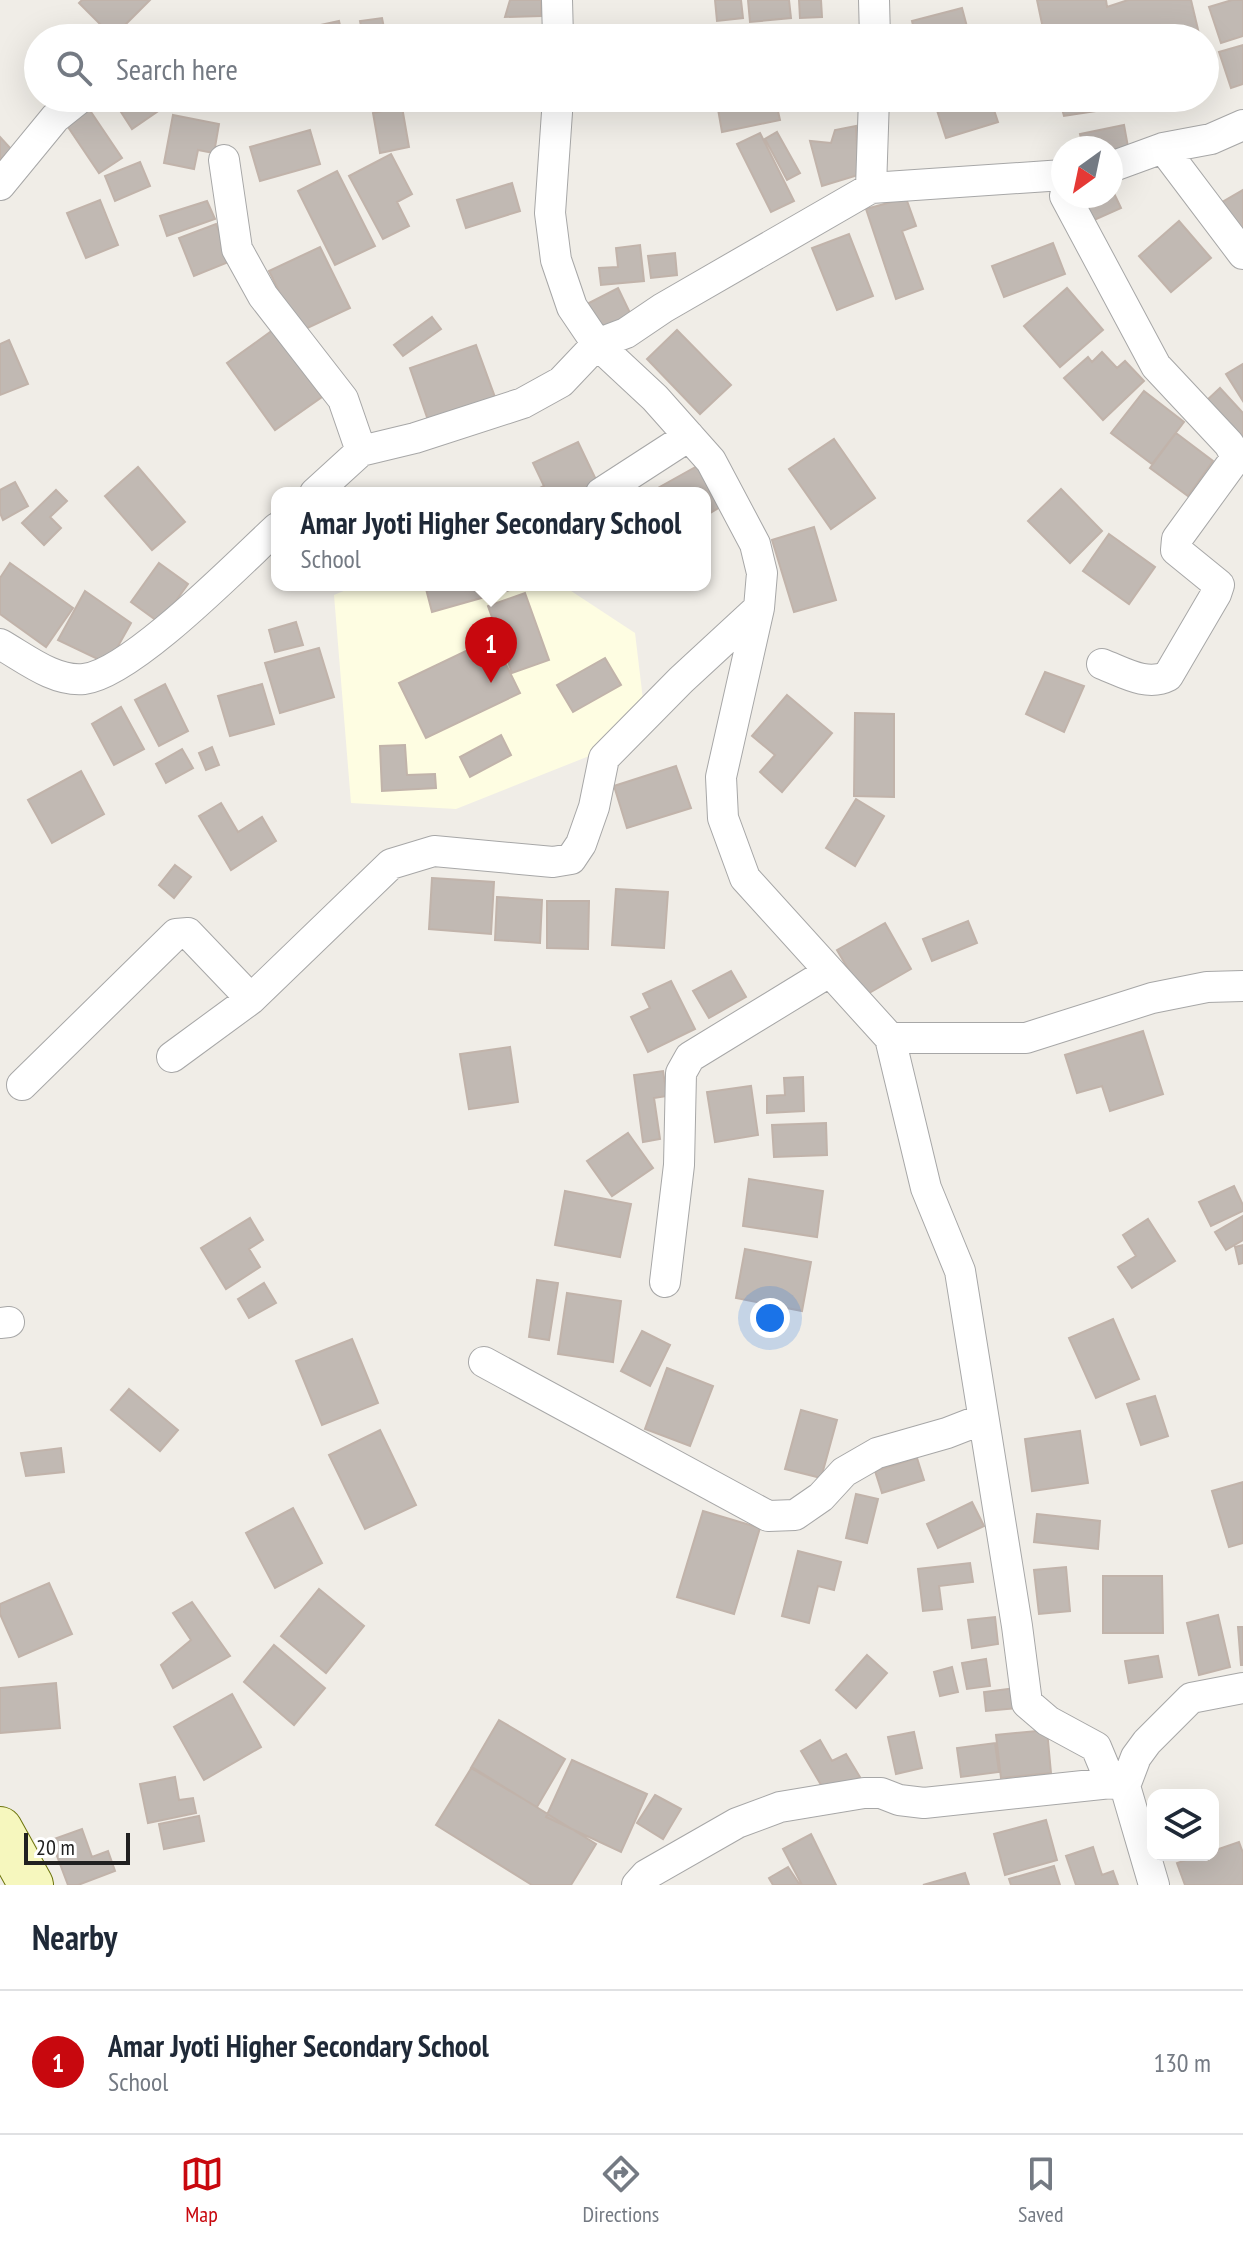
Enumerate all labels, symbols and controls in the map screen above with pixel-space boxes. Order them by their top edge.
search box [24,24,1219,112]
icon: search [52,46,96,90]
text: Search here [116,49,238,88]
north arrow [1051,136,1123,208]
popup [271,487,711,591]
text: Amar Jyoti Higher Secondary School [301,503,681,542]
text: School [301,542,361,575]
pin: 1 [465,617,517,683]
your location [750,1298,790,1338]
map controls [1147,1789,1219,1861]
button: layers [1147,1789,1219,1861]
scale bar [24,1829,130,1865]
text: 20 m [36,1833,75,1861]
text: Nearby [32,1915,117,1959]
text: Amar Jyoti Higher Secondary School [108,2026,489,2065]
text: 1 [52,2046,64,2079]
text: 130 m [1153,2046,1211,2079]
text: School [108,2065,168,2098]
tab: Map [180,2152,224,2228]
tab: Directions [583,2152,659,2228]
tab: Saved [1018,2152,1063,2228]

